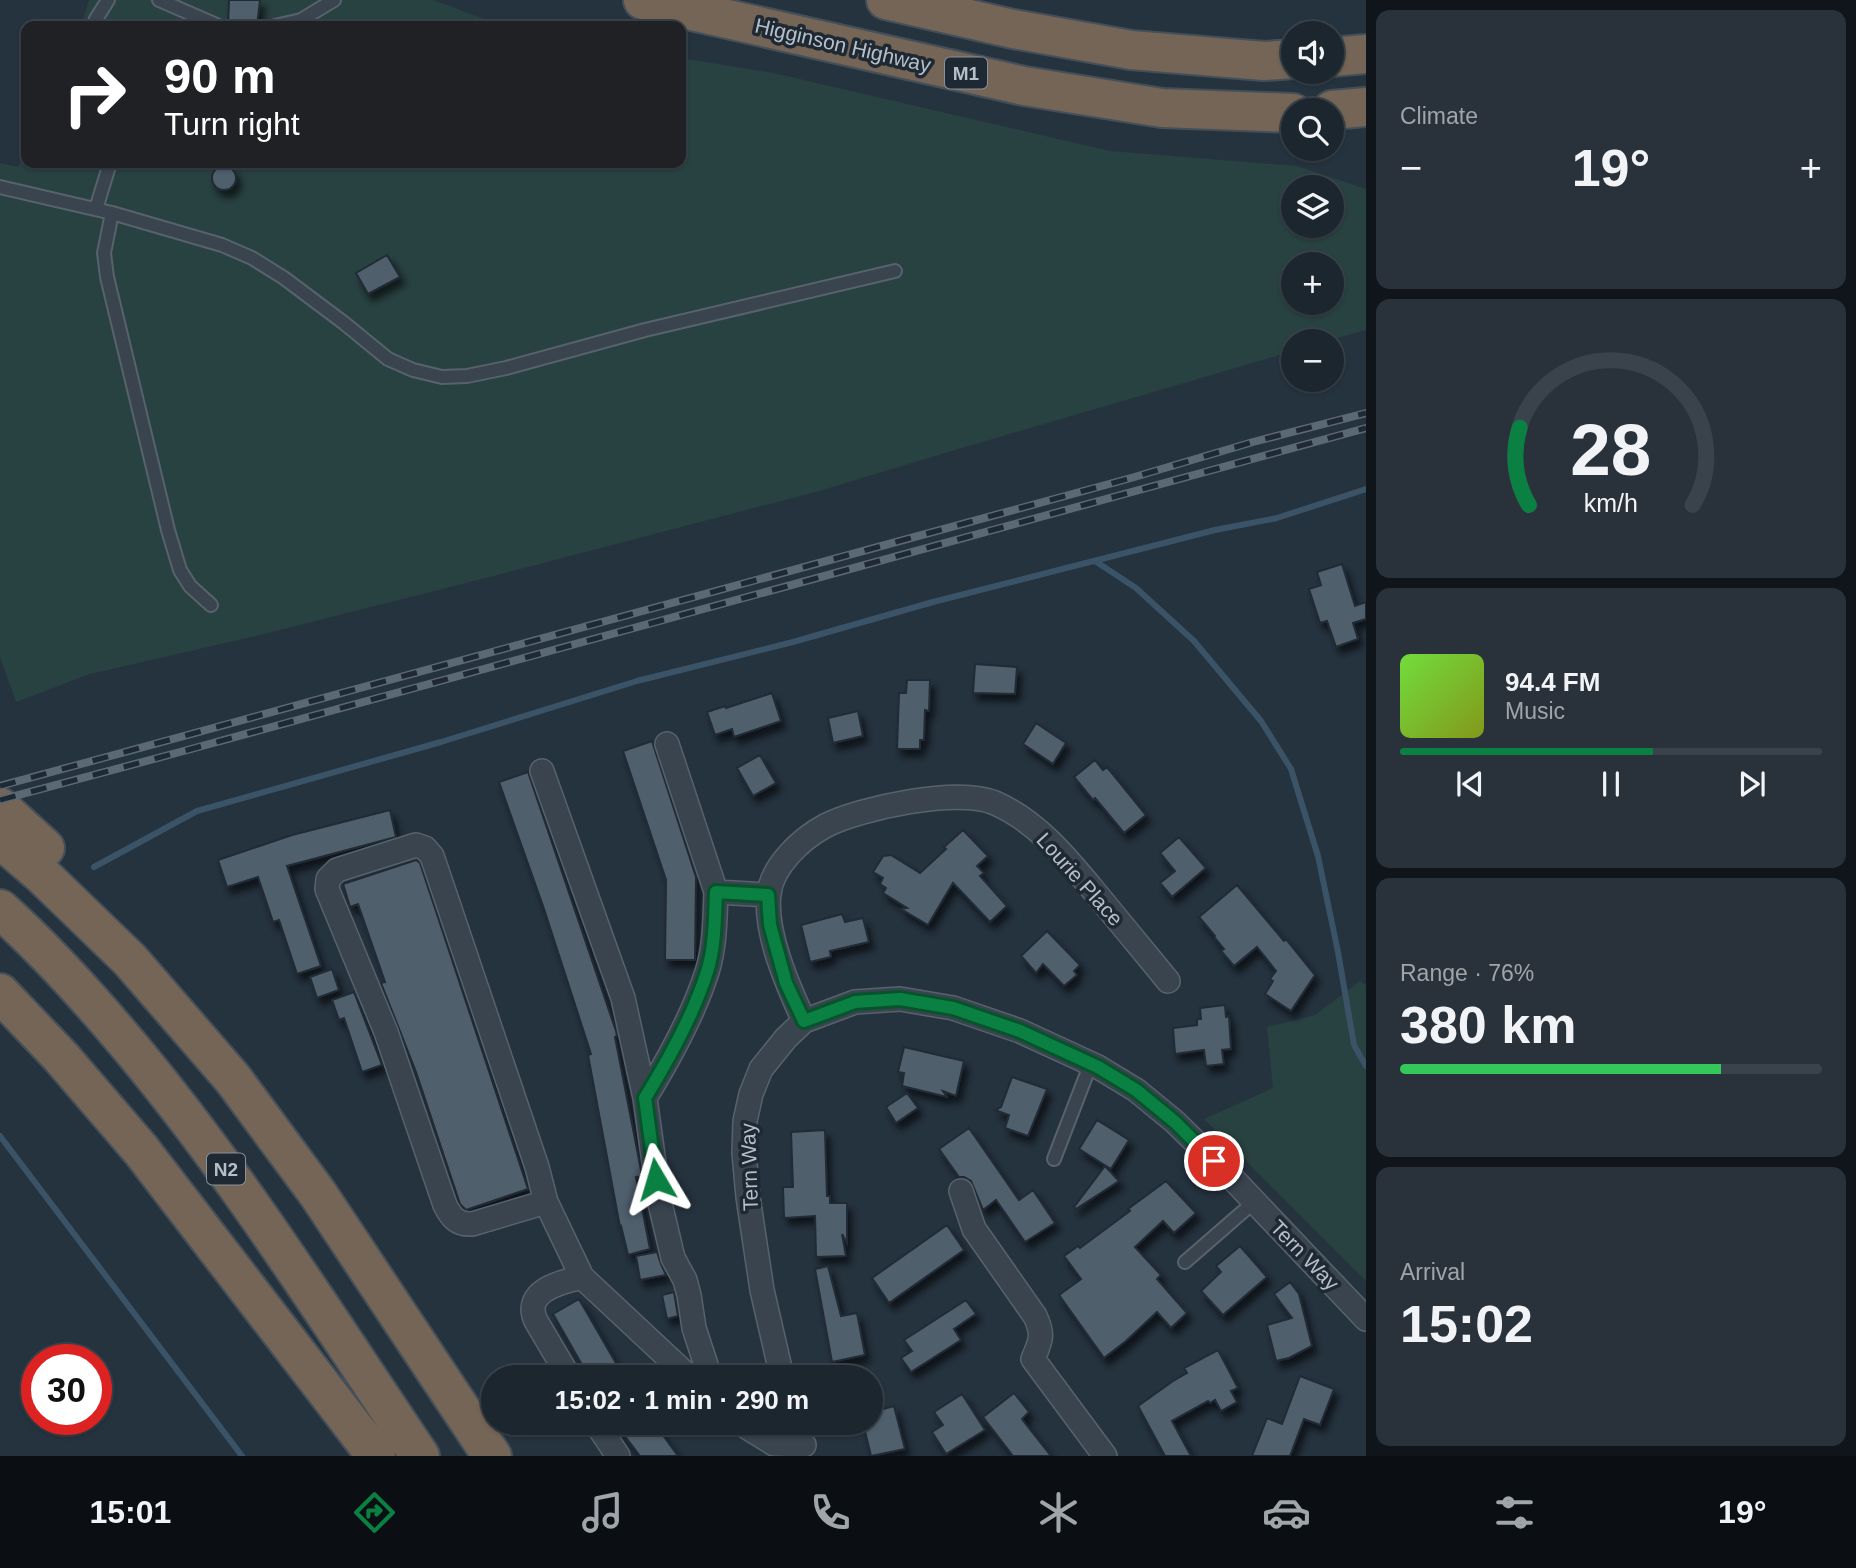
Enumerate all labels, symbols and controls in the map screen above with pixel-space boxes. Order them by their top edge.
street label: Higginson Highway [753,14,934,77]
map controls [1281,21,1344,392]
button: sound [1281,21,1344,84]
icon: right [49,49,140,140]
text: 90 m [164,49,276,103]
road number: M1 [945,58,987,88]
button: search [1281,98,1344,161]
text: Climate [1400,103,1478,129]
text: Turn right [164,106,300,142]
text: 19° [1572,139,1650,197]
text: − [1400,147,1422,189]
text: + [1800,147,1822,189]
button: layers [1281,175,1344,238]
button: + [1281,252,1344,315]
button: − [1281,329,1344,392]
text: 28 [1571,409,1651,490]
text: km/h [1584,489,1638,517]
text: 94.4 FM [1505,667,1600,697]
text: Music [1505,698,1565,724]
icon: previous [1451,765,1489,803]
icon: pause [1592,765,1630,803]
icon: next [1733,765,1771,803]
street label: Lourie Place [1032,828,1128,930]
text: Range · 76% [1400,960,1534,986]
text: 380 km [1400,996,1576,1054]
street label: Tern Way [736,1122,762,1211]
pin [1184,1131,1244,1191]
position arrow [619,1142,693,1216]
icon: arrive [1195,1142,1233,1180]
road number: N2 [207,1154,245,1184]
street label: Tern Way [1266,1215,1344,1295]
text: Arrival [1400,1259,1465,1285]
text: 15:02 [1400,1295,1533,1353]
speed limit sign: 30 [21,1344,112,1435]
text: 15:02 · 1 min · 290 m [555,1385,809,1415]
icon: directions [350,1488,399,1537]
icon: music [578,1488,627,1537]
icon: phone [806,1488,855,1537]
icon: climate [1034,1488,1083,1537]
icon: car [1262,1488,1311,1537]
icon: filters [1490,1488,1539,1537]
text: 15:01 [89,1494,171,1530]
text: 19° [1718,1494,1767,1530]

